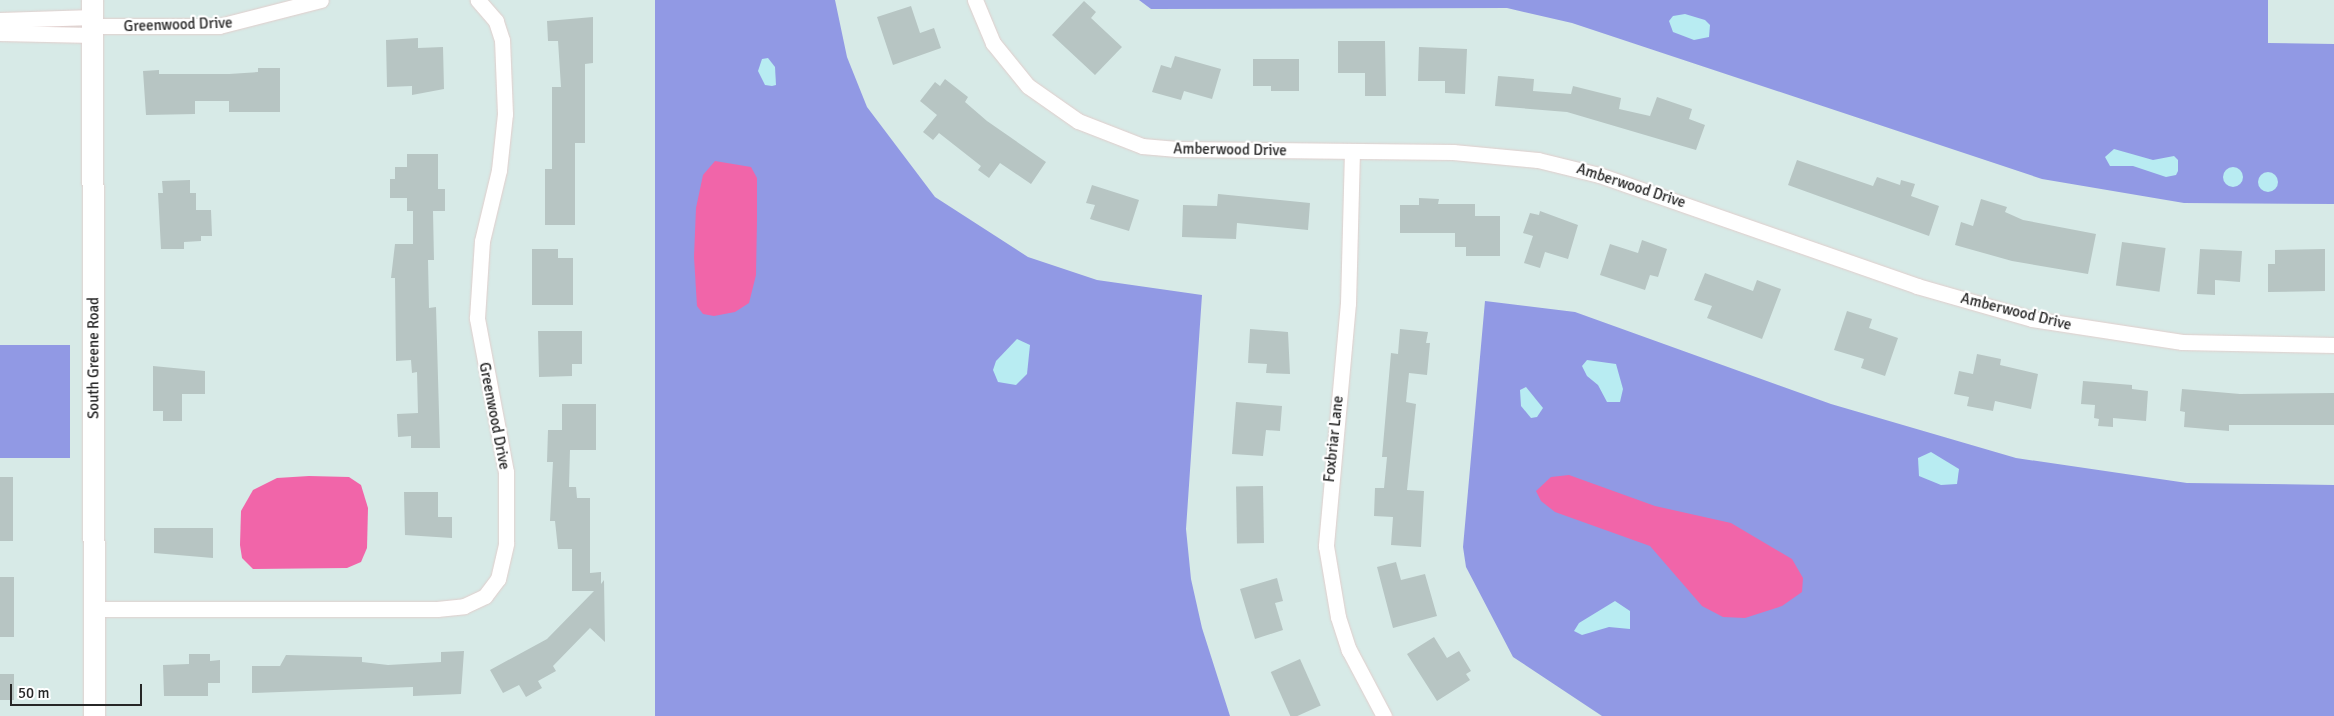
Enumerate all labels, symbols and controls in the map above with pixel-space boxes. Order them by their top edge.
street label: Greenwood Drive [123,14,233,36]
street label: Amberwood Drive [1173,140,1287,160]
street label: Amberwood Drive [1574,160,1688,212]
street label: Amberwood Drive [1959,290,2073,334]
street label: South Greene Road [85,297,103,419]
street label: Greenwood Drive [475,361,513,471]
street label: Foxbriar Lane [1321,395,1347,483]
scale bar [12,674,145,706]
text: 50 m [18,684,49,702]

